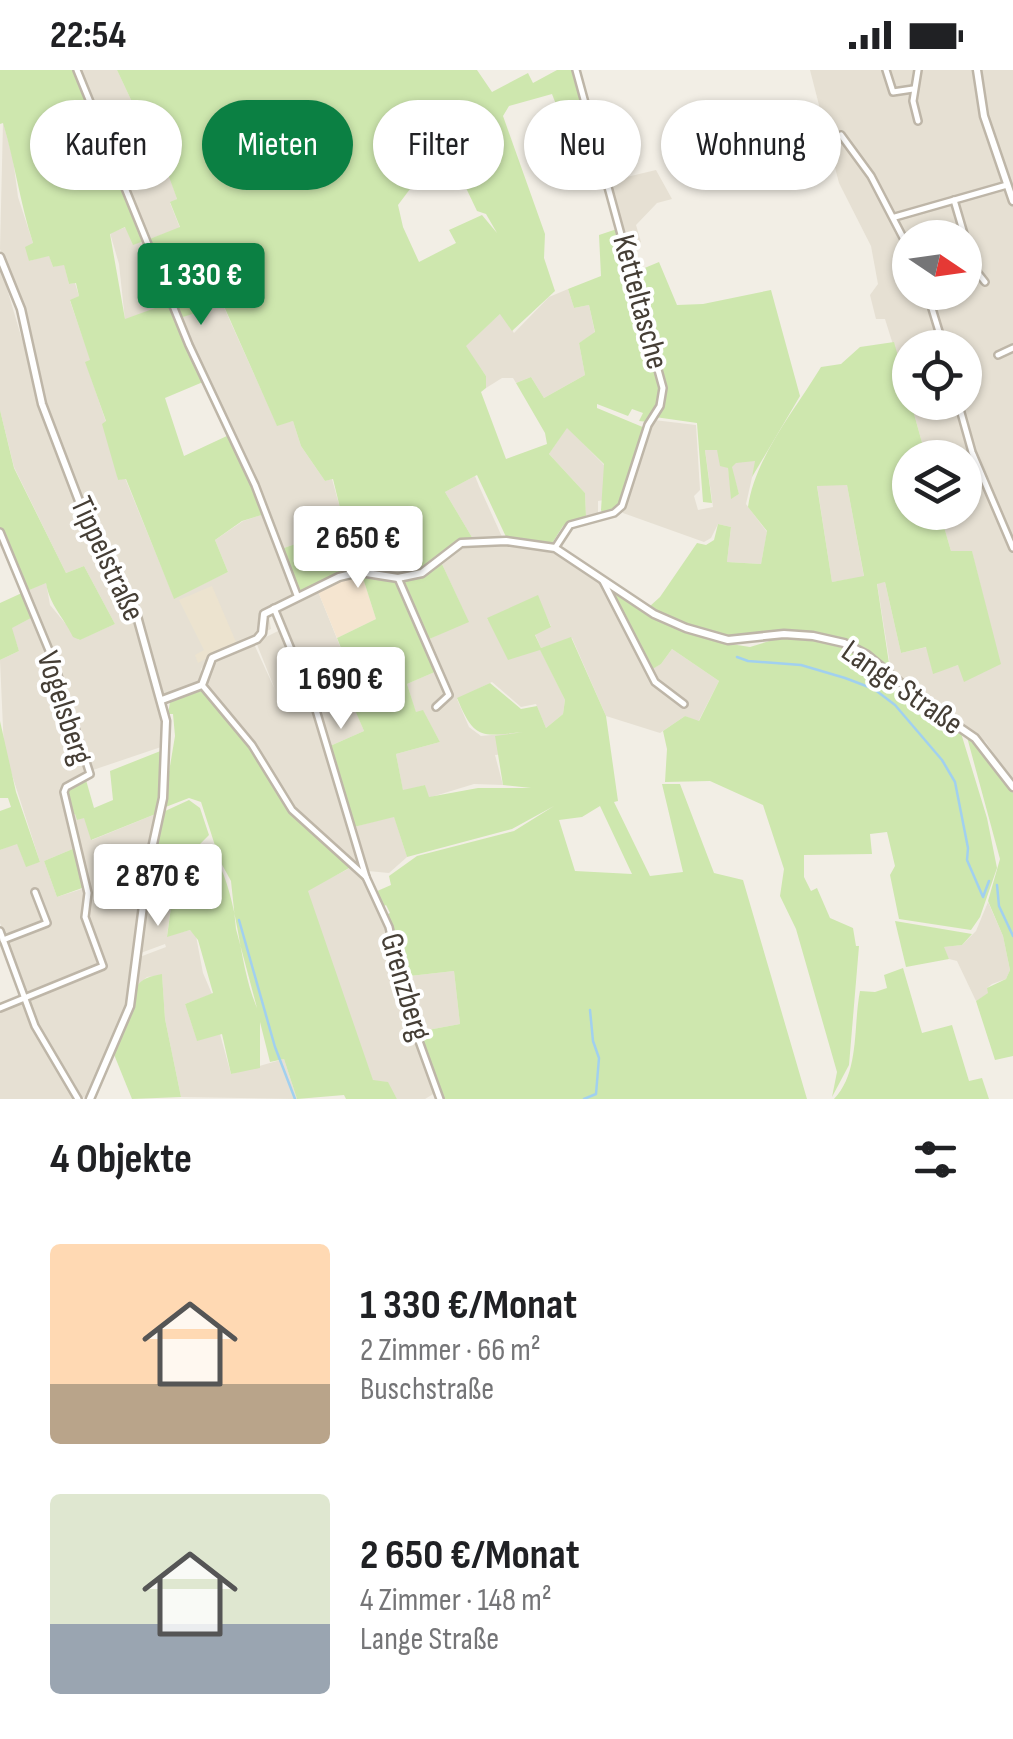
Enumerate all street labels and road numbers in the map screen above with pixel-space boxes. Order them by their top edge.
street label: Ketteltasche [603,231,677,373]
street label: Tippelstraße [61,491,153,627]
street label: Lange Straße [834,632,970,744]
street label: Vogelsberg [27,646,101,770]
street label: Grenzberg [371,929,439,1045]

